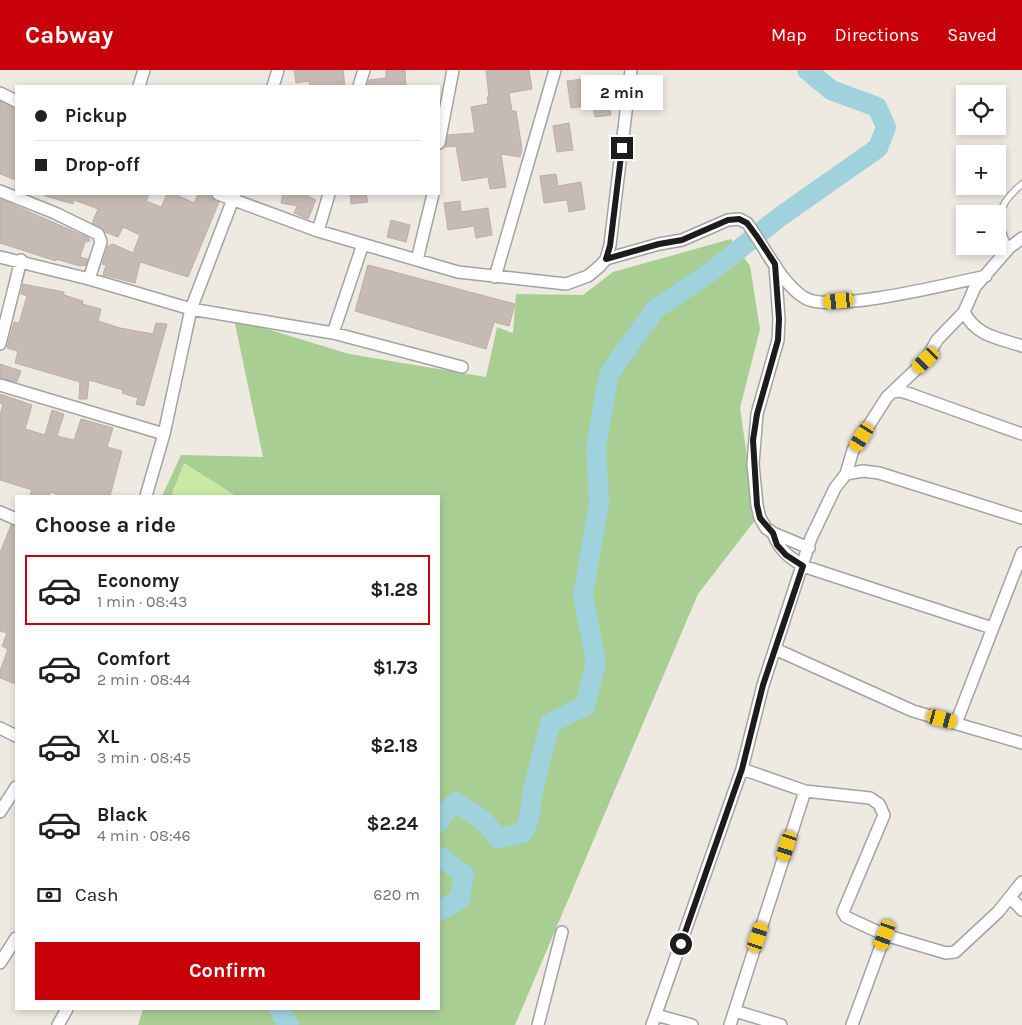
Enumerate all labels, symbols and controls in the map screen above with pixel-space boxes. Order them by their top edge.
text: Cabway [25,21,113,49]
text: Map [771,24,807,46]
text: Directions [835,24,919,46]
text: Saved [947,24,997,46]
callout: 2 min [581,75,663,110]
text: 2 min [600,83,644,102]
map controls [956,85,1006,255]
button: locate [956,85,1006,135]
text: Pickup [65,105,127,127]
route end [611,137,633,159]
button: + [956,145,1006,195]
text: Drop-off [65,154,140,176]
button: − [956,205,1006,255]
car [823,292,854,310]
car [909,344,942,376]
car [847,420,876,454]
text: Choose a ride [35,512,176,538]
icon: car [37,568,82,613]
text: Economy [97,570,179,592]
text: $1.28 [370,579,418,601]
text: 1 min · 08:43 [97,592,187,611]
icon: car [37,646,82,691]
text: Comfort [97,648,171,670]
text: $1.73 [373,657,418,679]
text: 2 min · 08:44 [97,670,191,689]
car [925,708,958,730]
icon: car [37,724,82,769]
text: XL [97,726,119,748]
text: $2.18 [370,735,418,757]
text: 3 min · 08:45 [97,748,191,767]
icon: car [37,802,82,847]
text: Black [97,804,148,826]
text: $2.24 [367,813,418,835]
text: 4 min · 08:46 [97,826,191,845]
car [775,829,798,863]
icon: cash [35,881,63,909]
text: Cash [75,884,119,906]
text: 620 m [373,885,420,904]
car [872,918,897,952]
car [746,920,769,954]
route start [670,933,692,955]
button: Confirm [35,942,420,1000]

